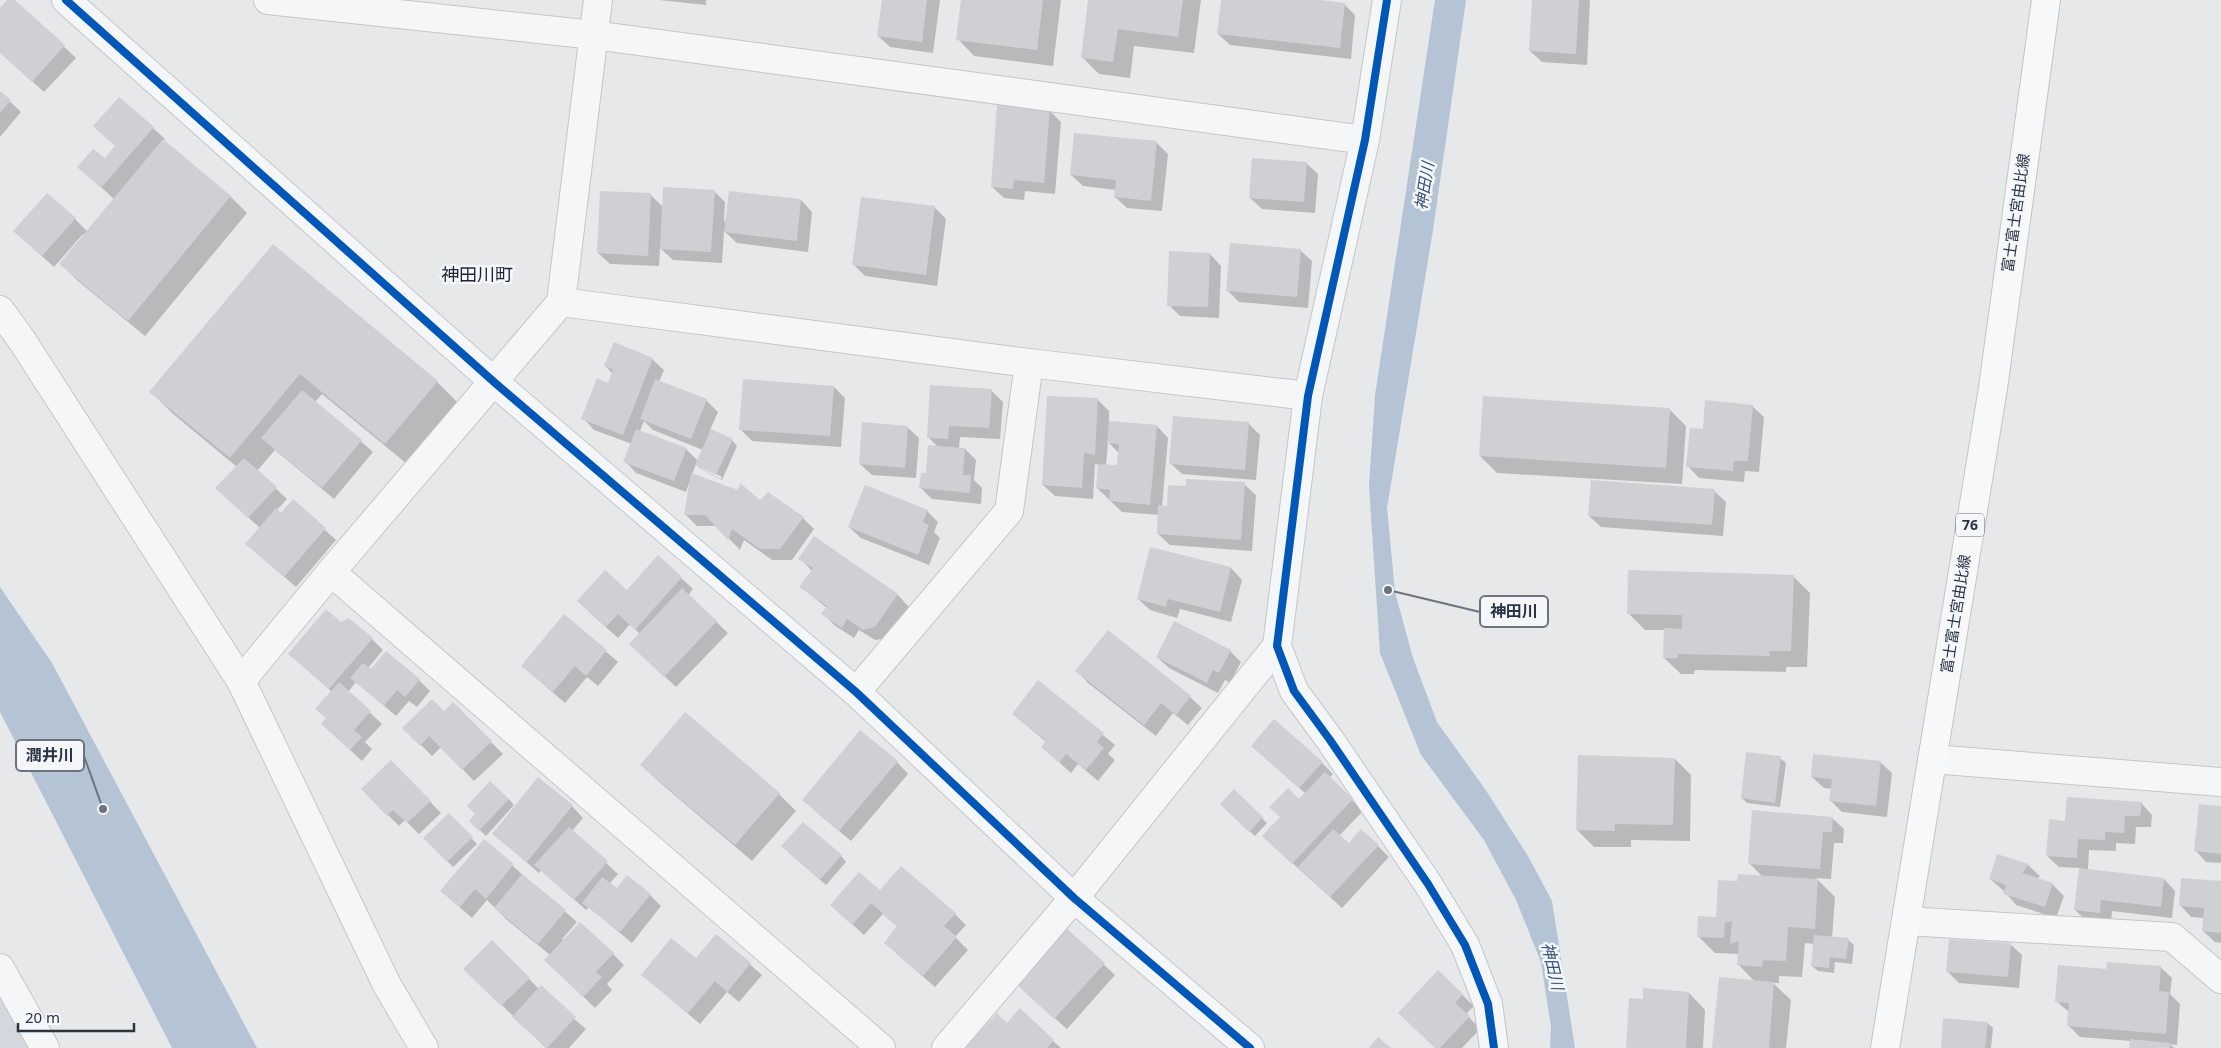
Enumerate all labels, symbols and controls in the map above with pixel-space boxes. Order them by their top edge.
street label: 富士富士宮由比線 [1997,152,2033,274]
water label: 神田川 [1409,159,1439,211]
district label: 神田川町 [441,262,513,286]
road number: 76 [1956,514,1984,536]
street label: 富士富士宮由比線 [1936,553,1974,675]
callout: 神田川 [1480,596,1548,627]
text: 神田川 [1490,600,1538,622]
callout: 潤井川 [16,740,84,771]
text: 潤井川 [26,744,74,766]
water label: 神田川 [1537,940,1570,994]
scale bar [18,1000,134,1032]
text: 20 m [25,1007,60,1027]

